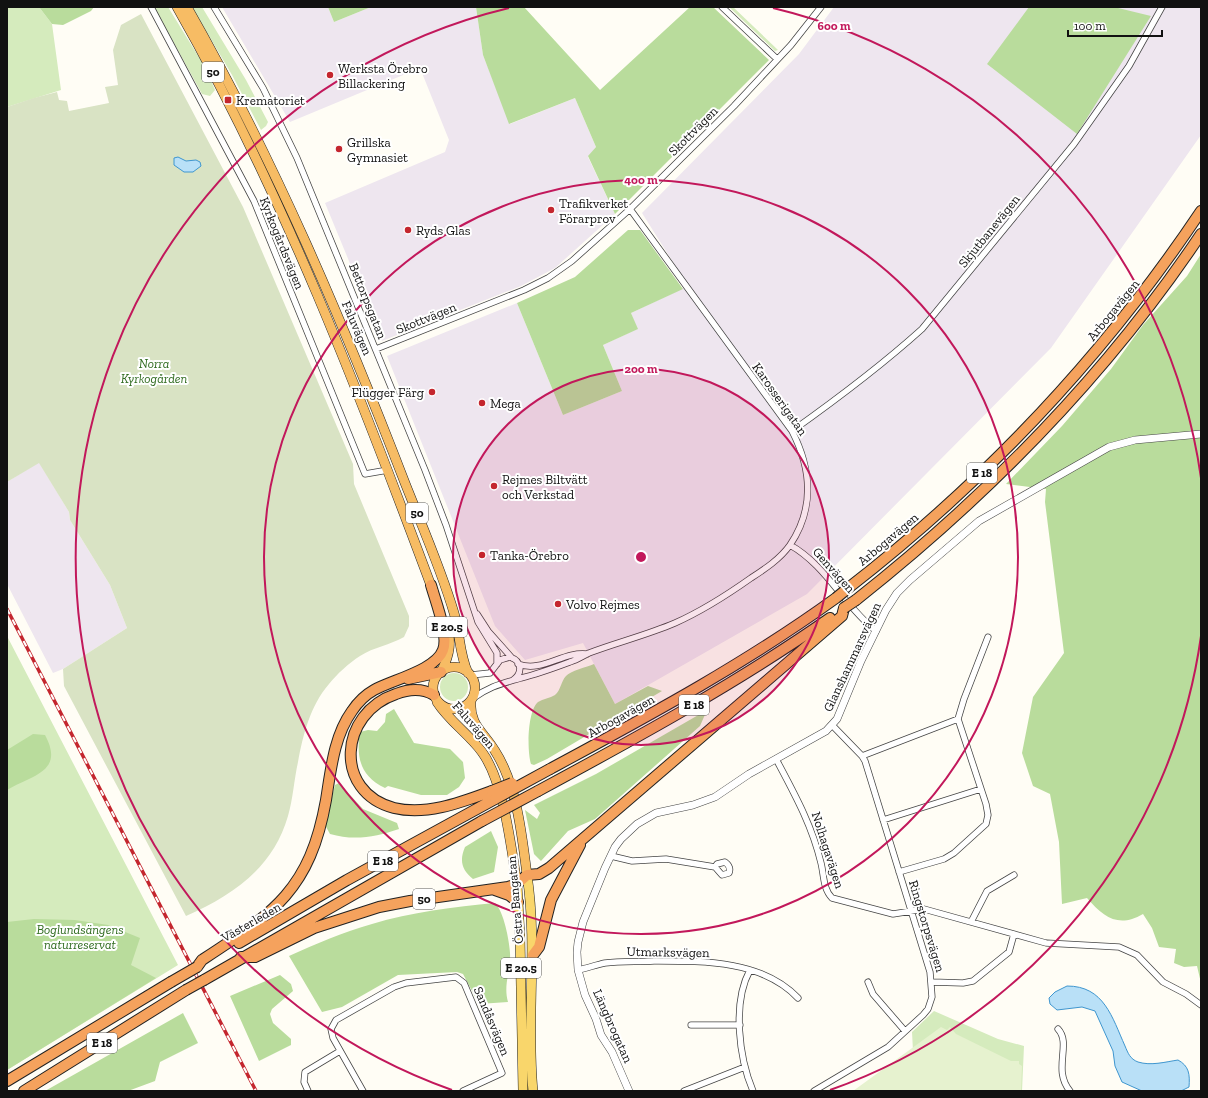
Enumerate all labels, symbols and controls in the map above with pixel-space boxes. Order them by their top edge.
scale bar [1068,12,1162,38]
text: 600 m [817,19,851,33]
text: 100 m [1074,19,1106,33]
place label: Werksta Örebro Billackering [338,61,428,91]
road number: 50 [202,62,224,82]
marker: Werksta Örebro Billackering [325,70,335,80]
place label: Krematoriet [236,93,305,108]
marker: Krematoriet [223,95,233,105]
street label: Skottvägen [665,103,721,159]
place label: Grillska Gymnasiet [347,135,408,165]
marker: Grillska Gymnasiet [334,144,344,154]
text: 400 m [624,173,658,187]
street label: Skjutbanevägen [955,191,1024,271]
street label: Kyrkogårdsvägen [257,195,308,292]
place label: Trafikverket Förarprov [559,196,628,226]
marker: Trafikverket Förarprov [546,205,556,215]
place label: Ryds Glas [416,223,471,238]
marker: Ryds Glas [403,225,413,235]
street label: Bettorpsgatan [346,261,390,342]
street label: Arbogavägen [1084,276,1143,344]
street label: Faluvägen [339,299,375,358]
street label: Skottvägen [394,299,459,337]
park label: Norra Kyrkogården [121,356,187,386]
street label: Karosserigatan [749,360,811,439]
text: 200 m [624,362,658,376]
place label: Flügger Färg [351,385,424,400]
marker: Flügger Färg [427,387,437,397]
place label: Mega [490,396,521,411]
marker: Mega [477,398,487,408]
road number: E 18 [967,463,997,483]
place label: Rejmes Biltvätt och Verkstad [502,472,588,502]
marker: Rejmes Biltvätt och Verkstad [489,481,499,491]
road number: 50 [406,503,428,523]
street label: Arbogavägen [855,509,922,569]
street label: Genvägen [810,544,859,596]
place label: Tanka-Örebro [490,548,569,563]
marker: Tanka-Örebro [477,550,487,560]
centre of rings [634,550,648,564]
place label: Volvo Rejmes [565,597,640,613]
marker: Volvo Rejmes [553,599,563,609]
street label: Glanshammarsvägen [820,599,884,714]
road number: E 20.5 [427,617,467,637]
street label: Arbogavägen [585,691,658,741]
road number: E 18 [679,695,709,715]
street label: Faluvägen [449,698,499,752]
street label: Nolhagavägen [809,810,848,891]
road number: E 18 [368,851,398,871]
street label: Östra Bangatan [504,855,526,945]
street label: Ringstorpsvägen [906,878,948,974]
road number: 50 [413,889,435,909]
street label: Västerleden [218,899,284,946]
park label: Boglundsängens naturreservat [36,922,124,952]
street label: Utmarksvägen [626,944,710,960]
road number: E 20.5 [501,958,541,978]
street label: Sandåsvägen [471,984,513,1058]
street label: Längbrogatan [590,987,636,1066]
road number: E 18 [87,1033,117,1053]

